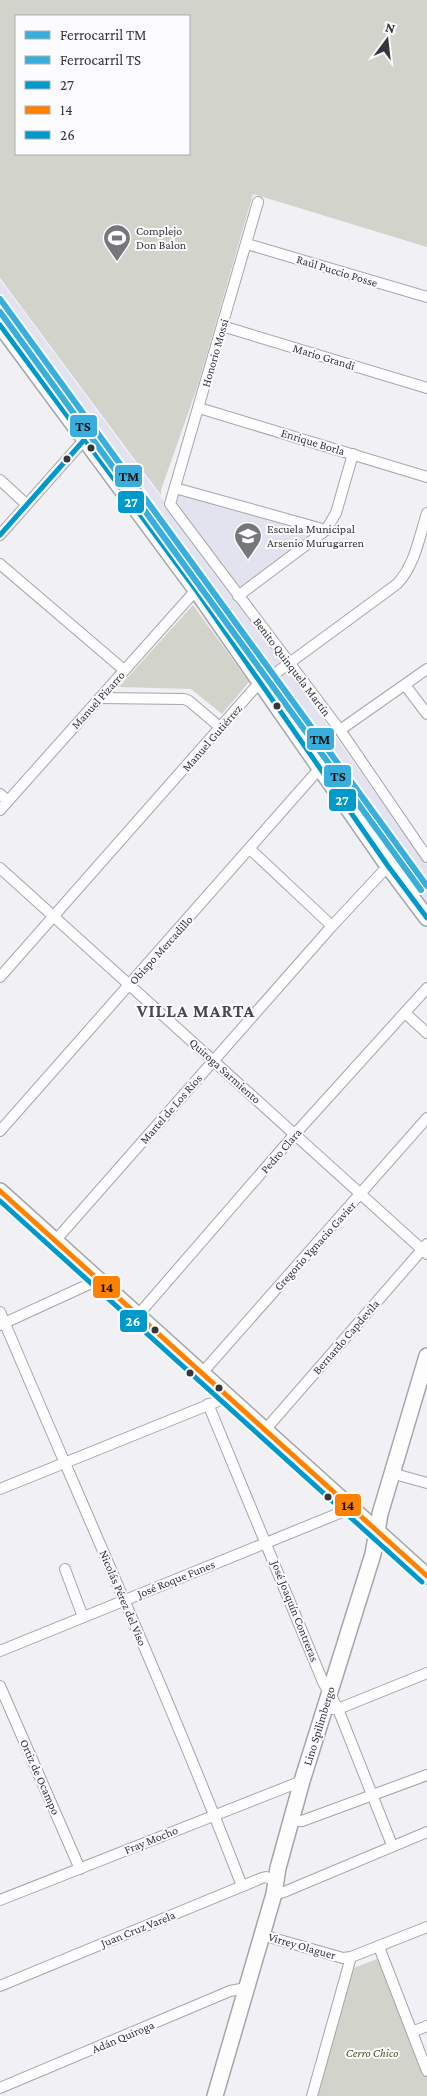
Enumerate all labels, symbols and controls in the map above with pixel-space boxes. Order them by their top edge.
legend [15,15,190,155]
north arrow [362,15,412,65]
text: N [384,18,397,37]
text: Ferrocarril TM [60,27,147,43]
text: Ferrocarril TS [60,52,141,68]
text: 27 [60,77,74,93]
text: 14 [60,102,73,118]
text: 26 [60,127,75,143]
sports icon: Complejo Don Balon [102,223,132,262]
place label: Complejo Don Balon [136,224,187,252]
street label: Raúl Puccio Posse [295,252,379,290]
street label: Honorio Mossi [199,317,231,389]
street label: Mario Grandi [291,341,357,373]
line badge: TS [69,414,98,438]
text: TS [75,418,91,434]
street label: Enrique Borla [279,426,347,458]
unlabelled marker [86,443,96,453]
unlabelled marker [62,454,72,464]
line badge: TM [114,464,143,488]
text: TM [119,468,139,484]
line badge: 27 [117,490,145,514]
text: 27 [124,494,138,510]
school or university icon: Escuela Municipal Arsenio Murugarren [233,521,263,560]
place label: Escuela Municipal Arsenio Murugarren [267,522,365,550]
street label: Benito Quinquela Martín [250,615,334,719]
street label: Manuel Pizarro [68,668,128,732]
unlabelled marker [272,701,282,711]
street label: Manuel Gutiérrez [179,702,245,774]
line badge: TM [306,727,335,751]
text: TM [310,731,330,747]
line badge: TS [323,764,352,788]
text: TS [330,768,346,784]
line badge: 27 [328,788,357,812]
text: 27 [335,792,349,808]
street label: Obispo Mercadillo [126,913,196,987]
district label: VILLA MARTA [136,1001,255,1021]
street label: Quiroga Sarmiento [187,1035,263,1107]
street label: Martel de Los Ríos [137,1071,205,1147]
street label: Pedro Clara [258,1125,305,1176]
street label: Gregorio Ygnacio Gavier [271,1198,359,1293]
line badge: 14 [92,1275,121,1299]
text: 14 [101,1279,114,1295]
street label: Bernardo Capdevila [310,1296,383,1377]
line badge: 26 [119,1309,148,1333]
text: 26 [126,1313,140,1329]
unlabelled marker [150,1325,160,1335]
unlabelled marker [185,1368,195,1378]
unlabelled marker [214,1383,224,1393]
unlabelled marker [323,1492,333,1502]
line badge: 14 [334,1493,362,1517]
text: 14 [342,1497,355,1513]
street label: Nicolás Pérez del Viso [96,1548,150,1648]
street label: José Roque Funes [134,1557,217,1601]
street label: José Joaquín Contreras [268,1557,322,1664]
street label: Lino Spilimbergo [300,1685,338,1767]
street label: Ortiz de Ocampo [17,1737,63,1817]
street label: Fray Mocho [122,1823,180,1857]
street label: Juan Cruz Varela [98,1908,178,1951]
street label: Virrey Olaguer [267,1930,338,1963]
street label: Adán Quiroga [90,2017,157,2056]
park label: Cerro Chico [346,2046,398,2060]

